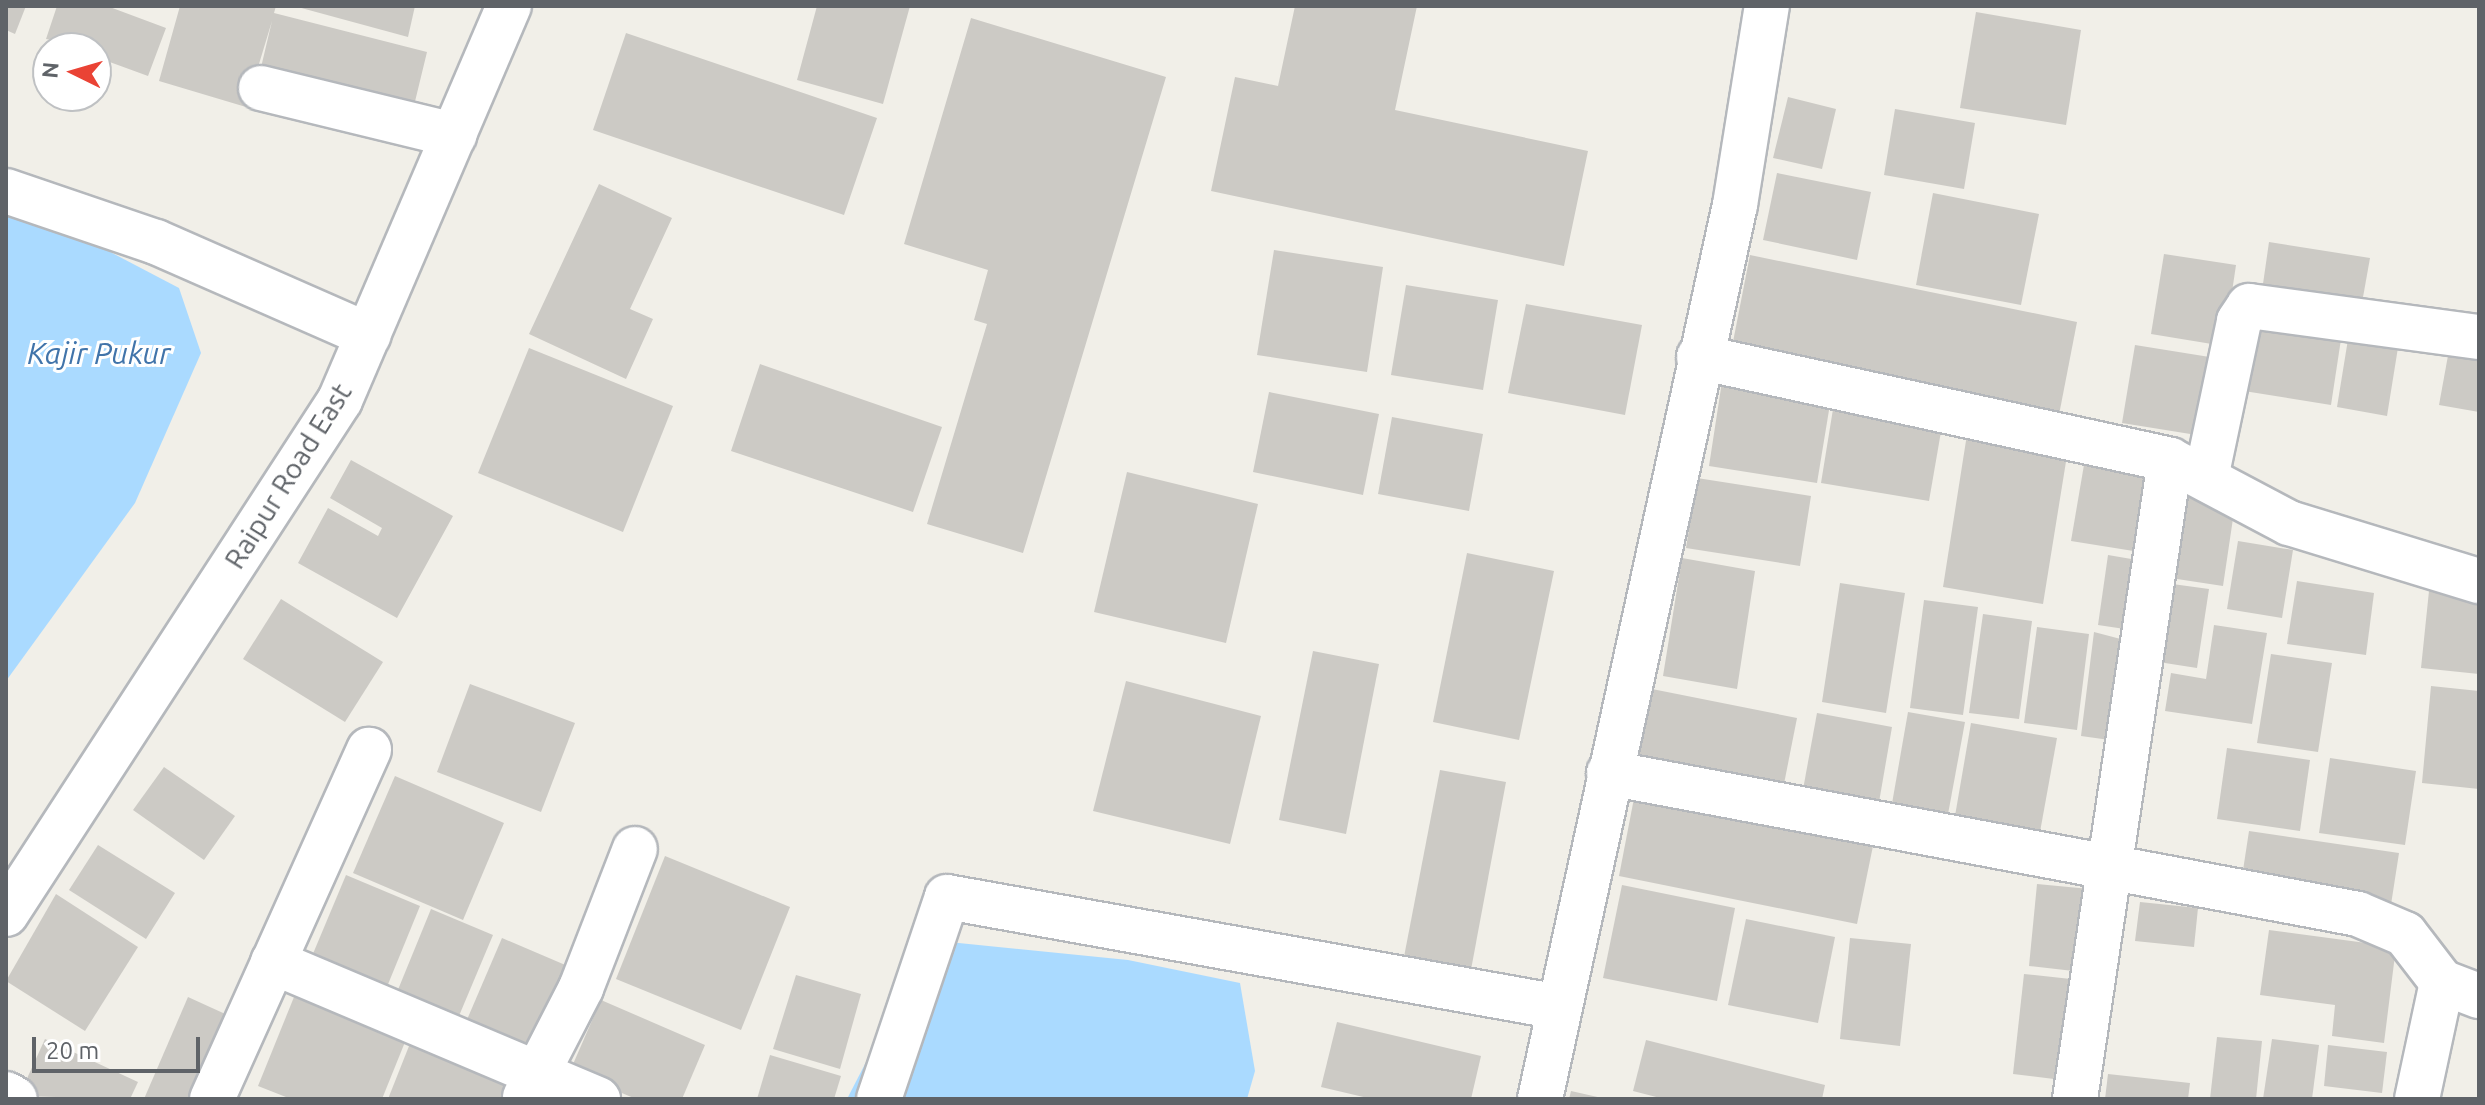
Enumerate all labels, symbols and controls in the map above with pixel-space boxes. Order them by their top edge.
north arrow [32,32,112,112]
text: N [36,61,63,79]
water label: Kajir Pukur [27,335,171,371]
street label: Raipur Road East [218,377,358,575]
scale bar [36,1021,204,1071]
text: 20 m [46,1037,99,1064]

